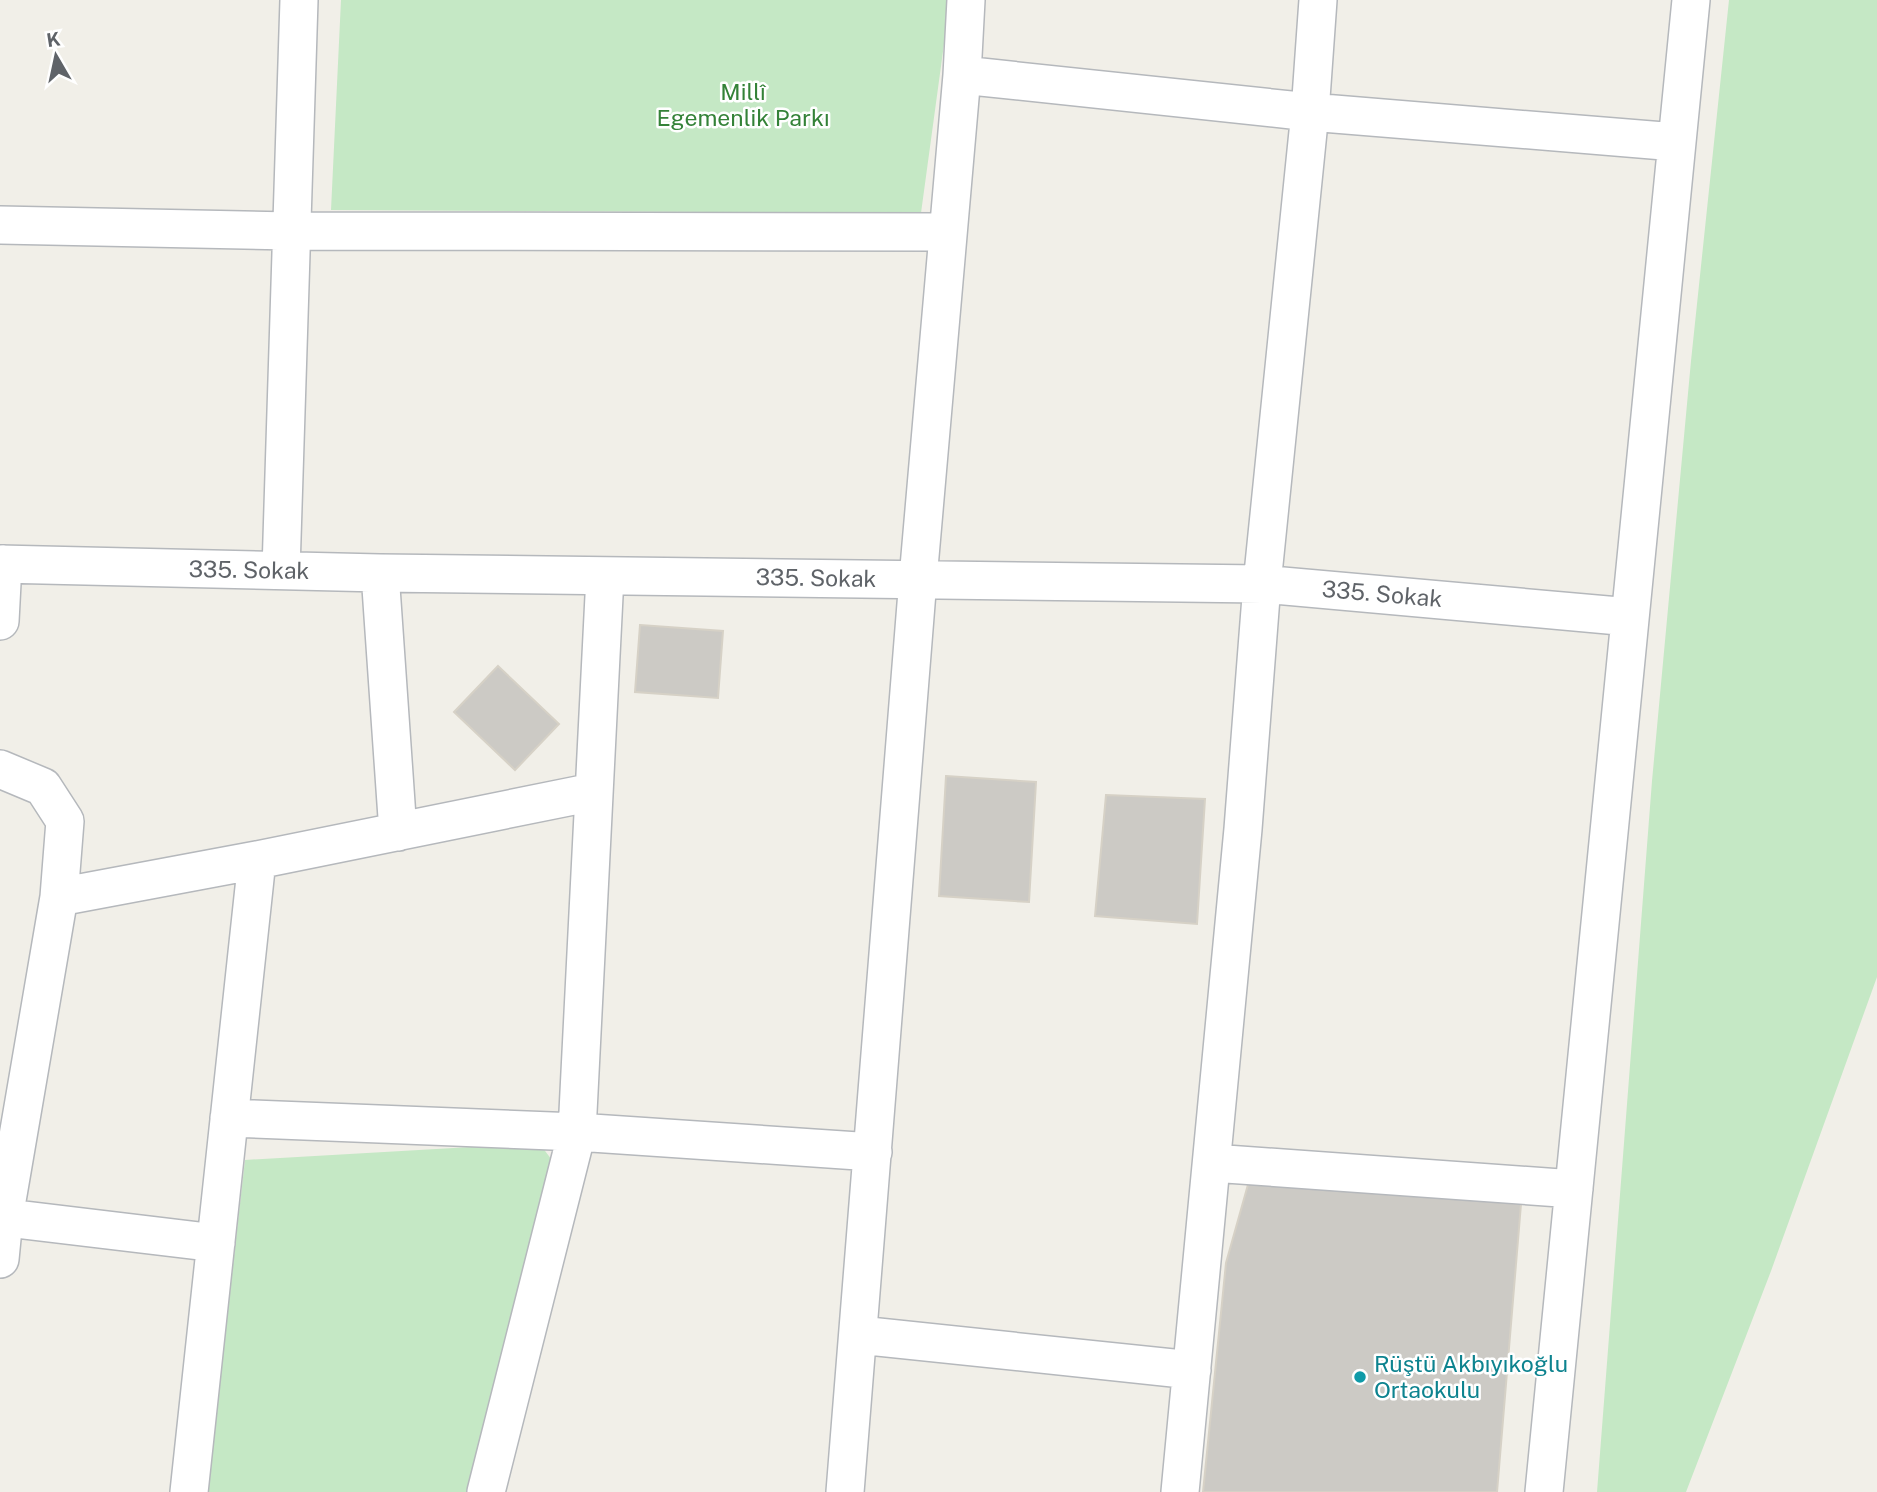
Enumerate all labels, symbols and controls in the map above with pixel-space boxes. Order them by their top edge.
north arrow [21,21,91,91]
text: K [45,27,62,51]
park label: Millî Egemenlik Parkı [657,78,829,131]
street label: 335. Sokak [188,555,310,584]
street label: 335. Sokak [755,563,877,592]
street label: 335. Sokak [1321,575,1443,612]
place label: Rüştü Akbıyıkoğlu Ortaokulu [1374,1350,1568,1403]
marker: Rüştü Akbıyıkoğlu Ortaokulu [1352,1369,1368,1385]

